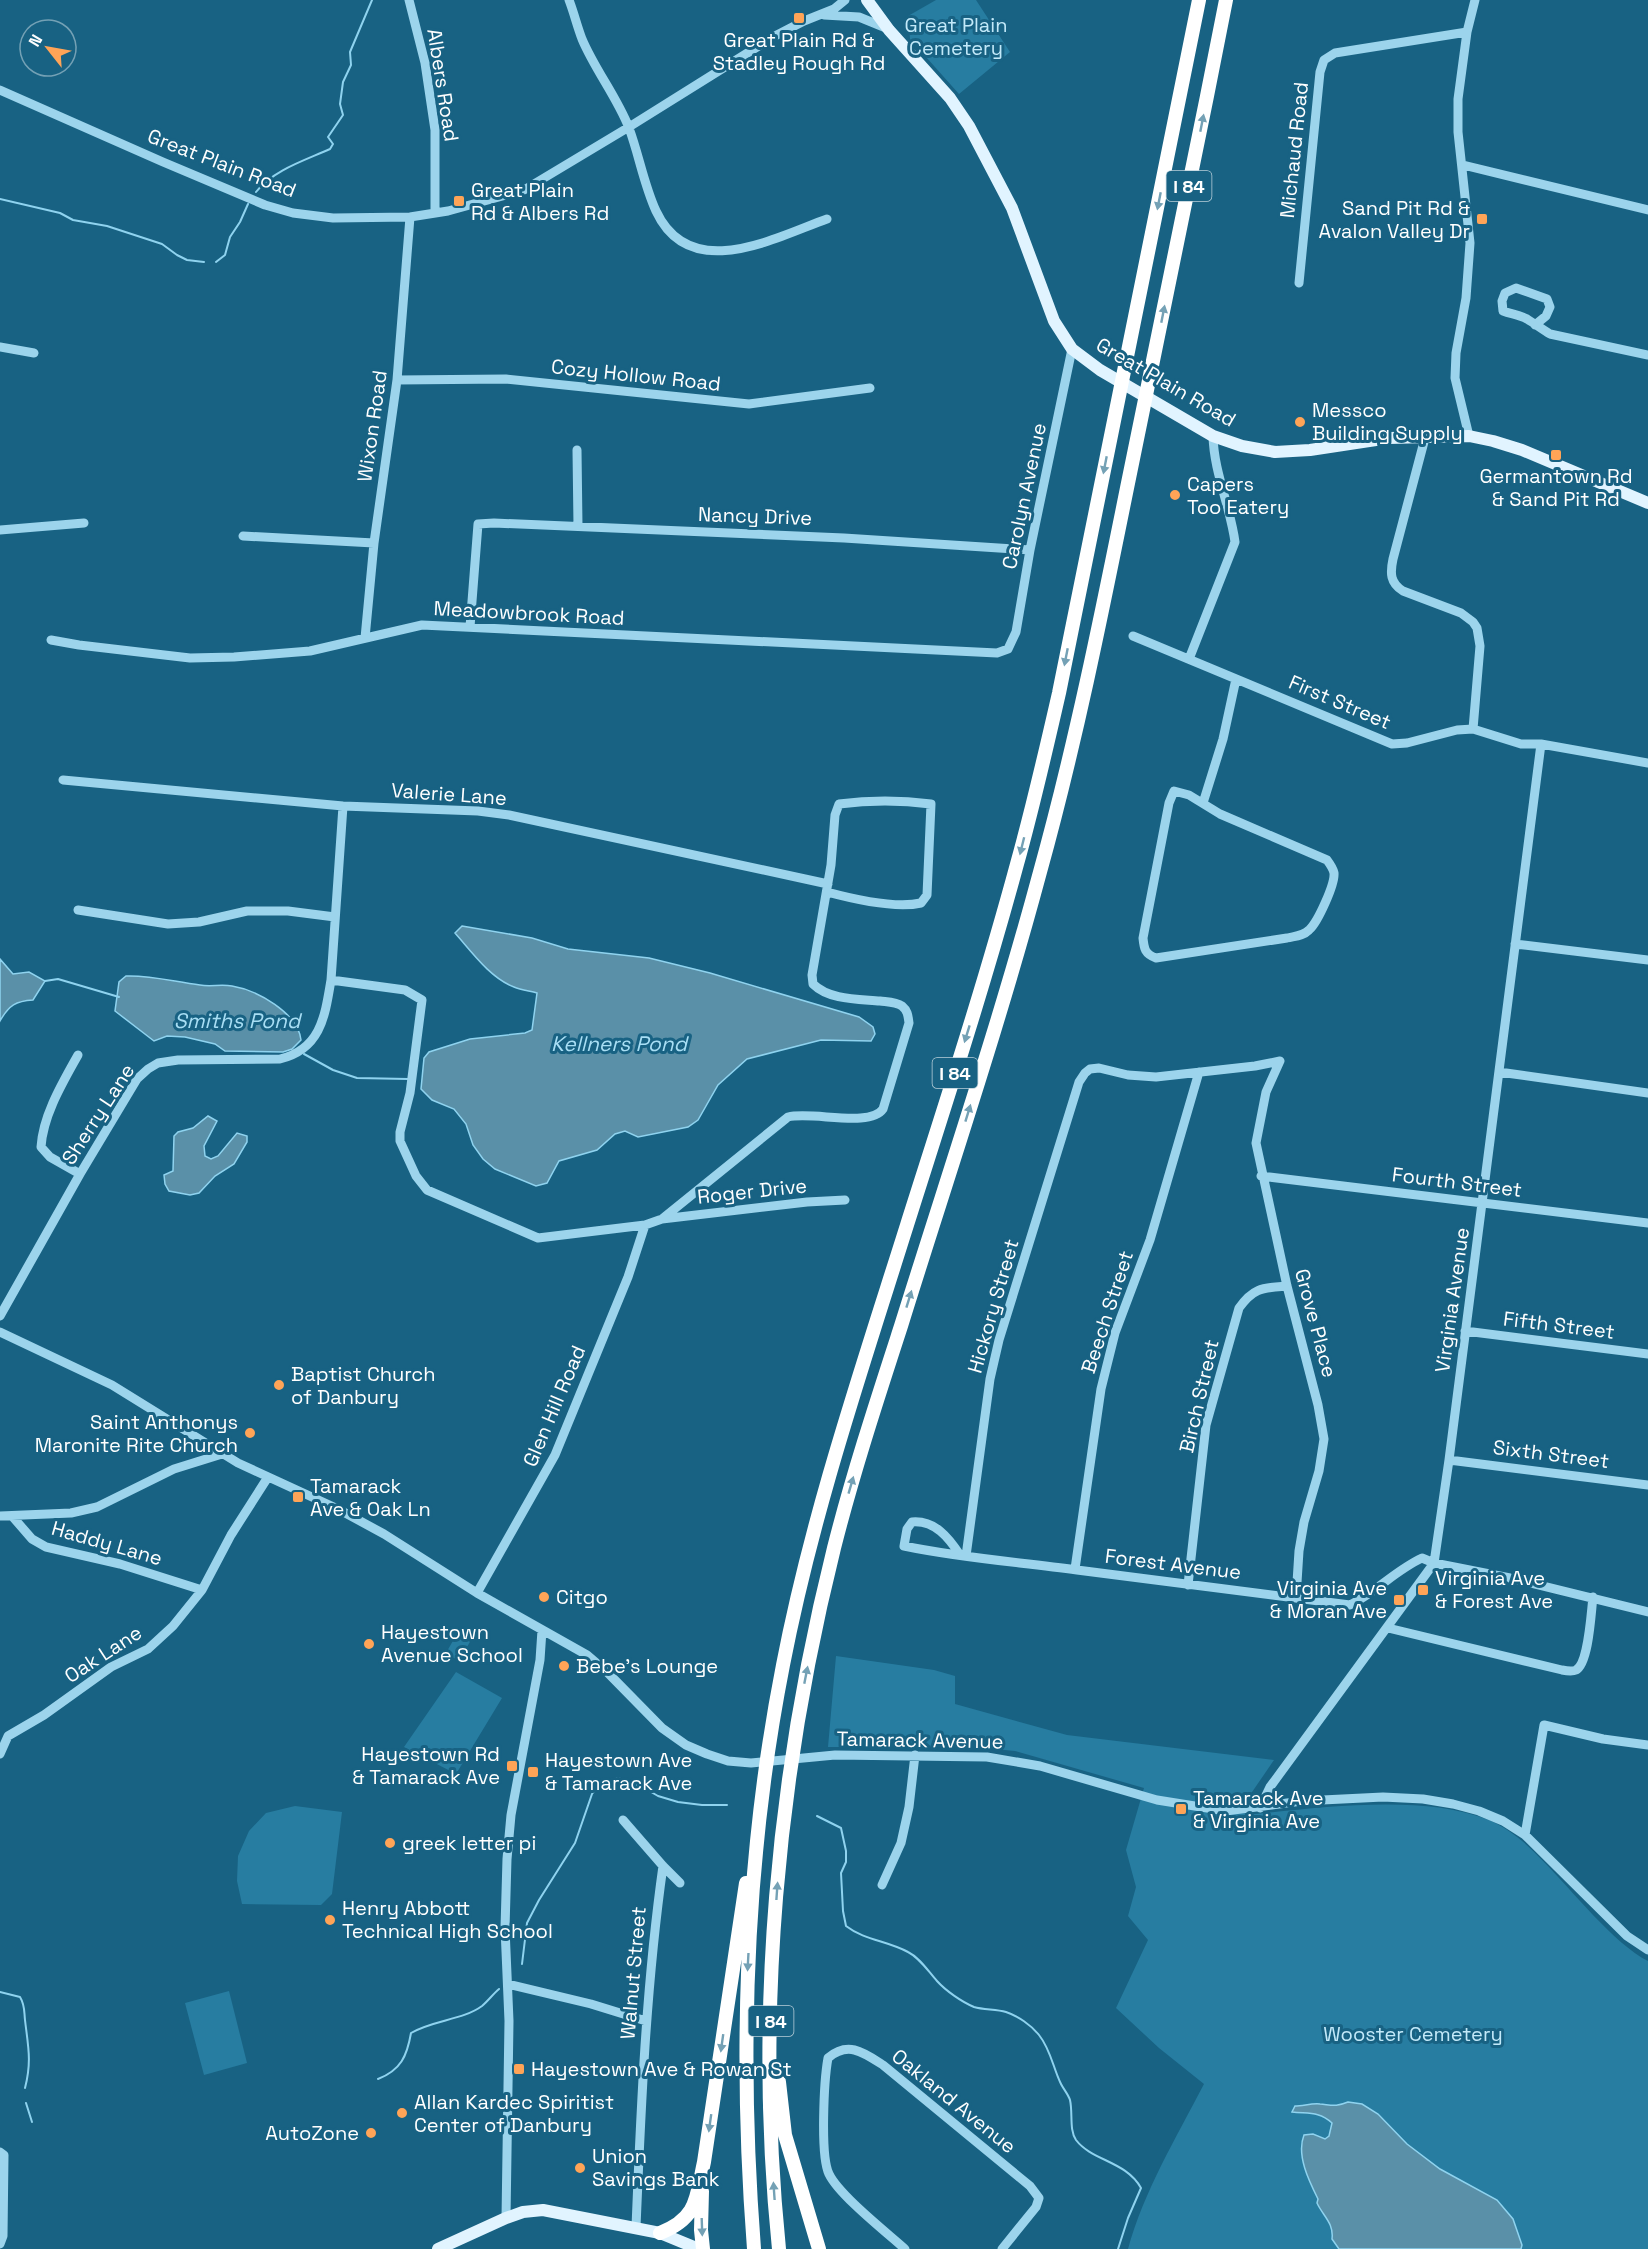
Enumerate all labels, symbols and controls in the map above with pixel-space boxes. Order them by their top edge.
marker: Great Plain Rd & Stadley Rough Rd [792,11,806,25]
park label: Great Plain Cemetery [904,12,1008,61]
north arrow [18,18,78,78]
street label: Albers Road [421,26,465,144]
place label: Great Plain Rd & Stadley Rough Rd [713,27,885,76]
text: N [24,31,47,51]
street label: Michaud Road [1274,81,1314,219]
one-way arrow [1197,114,1207,132]
street label: Great Plain Road [144,123,300,203]
road number: I 84 [1166,171,1212,201]
place label: Great Plain Rd & Albers Rd [471,177,609,226]
one-way arrow [1153,192,1163,211]
marker: Great Plain Rd & Albers Rd [452,194,466,208]
place label: Sand Pit Rd & Avalon Valley Dr [1318,195,1470,244]
marker: Sand Pit Rd & Avalon Valley Dr [1475,212,1489,226]
one-way arrow [1159,304,1168,323]
street label: Great Plain Road [1091,331,1241,433]
street label: Cozy Hollow Road [550,353,722,397]
street label: Wixon Road [351,369,393,483]
place label: Messco Building Supply [1312,397,1463,446]
marker: Messco Building Supply [1293,415,1307,429]
street label: Carolyn Avenue [996,421,1052,571]
marker: Germantown Rd & Sand Pit Rd [1549,448,1563,462]
one-way arrow [1100,456,1109,475]
place label: Germantown Rd & Sand Pit Rd [1479,463,1633,512]
place label: Capers Too Eatery [1187,471,1289,520]
marker: Capers Too Eatery [1168,488,1182,502]
street label: Nancy Drive [697,501,813,531]
street label: Meadowbrook Road [433,595,625,631]
one-way arrow [1061,647,1070,666]
street label: First Street [1285,669,1395,735]
street label: Valerie Lane [390,777,508,811]
one-way arrow [1016,837,1026,856]
water label: Smiths Pond [174,1007,303,1034]
one-way arrow [962,1025,971,1043]
water label: Kellners Pond [551,1030,690,1057]
road number: I 84 [932,1058,978,1088]
street label: Sherry Lane [56,1059,140,1169]
one-way arrow [964,1104,973,1122]
street label: Fourth Street [1391,1161,1523,1203]
street label: Roger Drive [696,1172,808,1210]
street label: Virginia Avenue [1429,1226,1475,1374]
street label: Hickory Street [961,1236,1025,1376]
street label: Beech Street [1075,1247,1139,1377]
street label: Grove Place [1289,1266,1343,1380]
one-way arrow [905,1290,914,1308]
street label: Fifth Street [1502,1305,1616,1345]
street label: Birch Street [1173,1337,1225,1455]
street label: Glen Hill Road [517,1341,591,1471]
place label: Baptist Church of Danbury [291,1361,436,1410]
marker: Baptist Church of Danbury [272,1378,286,1392]
place label: Saint Anthonys Maronite Rite Church [35,1409,238,1458]
marker: Saint Anthonys Maronite Rite Church [243,1426,257,1440]
street label: Sixth Street [1491,1434,1611,1474]
place label: Tamarack Ave & Oak Ln [310,1473,431,1522]
one-way arrow [847,1476,856,1494]
marker: Tamarack Ave & Oak Ln [291,1490,305,1504]
street label: Haddy Lane [49,1515,165,1571]
street label: Forest Avenue [1103,1543,1243,1585]
place label: Virginia Ave & Forest Ave [1435,1565,1553,1614]
place label: Virginia Ave & Moran Ave [1270,1575,1387,1624]
marker: Virginia Ave & Forest Ave [1416,1583,1430,1597]
place label: Citgo [556,1584,608,1610]
marker: Citgo [537,1590,551,1604]
marker: Virginia Ave & Moran Ave [1392,1593,1406,1607]
street label: Oak Lane [59,1619,147,1689]
place label: Hayestown Avenue School [381,1619,523,1668]
marker: Hayestown Avenue School [362,1637,376,1651]
place label: Bebe's Lounge [576,1653,718,1679]
marker: Bebe's Lounge [557,1659,571,1673]
one-way arrow [802,1665,811,1684]
street label: Tamarack Avenue [836,1726,1004,1754]
place label: Hayestown Rd & Tamarack Ave [353,1741,500,1790]
place label: Hayestown Ave & Tamarack Ave [545,1747,692,1796]
marker: Hayestown Rd & Tamarack Ave [505,1759,519,1773]
marker: Hayestown Ave & Tamarack Ave [526,1765,540,1779]
place label: Tamarack Ave & Virginia Ave [1193,1785,1324,1834]
marker: Tamarack Ave & Virginia Ave [1174,1802,1188,1816]
place label: greek letter pi [402,1830,536,1856]
marker: greek letter pi [383,1836,397,1850]
one-way arrow [772,1881,782,1900]
place label: Henry Abbott Technical High School [342,1895,553,1944]
street label: Walnut Street [614,1905,652,2041]
marker: Henry Abbott Technical High School [323,1913,337,1927]
one-way arrow [744,1952,753,1971]
road number: I 84 [748,2006,794,2036]
park label: Wooster Cemetery [1323,2021,1503,2047]
one-way arrow [717,2033,726,2052]
street label: Oakland Avenue [886,2043,1022,2159]
place label: Hayestown Ave & Rowan St [531,2056,792,2082]
marker: Hayestown Ave & Rowan St [512,2062,526,2076]
place label: Allan Kardec Spiritist Center of Danbury [414,2089,614,2138]
marker: Allan Kardec Spiritist Center of Danbury [395,2106,409,2120]
one-way arrow [705,2114,714,2133]
place label: AutoZone [265,2120,359,2146]
marker: AutoZone [364,2126,378,2140]
place label: Union Savings Bank [592,2143,720,2192]
marker: Union Savings Bank [573,2161,587,2175]
one-way arrow [769,2181,779,2200]
one-way arrow [697,2217,706,2236]

